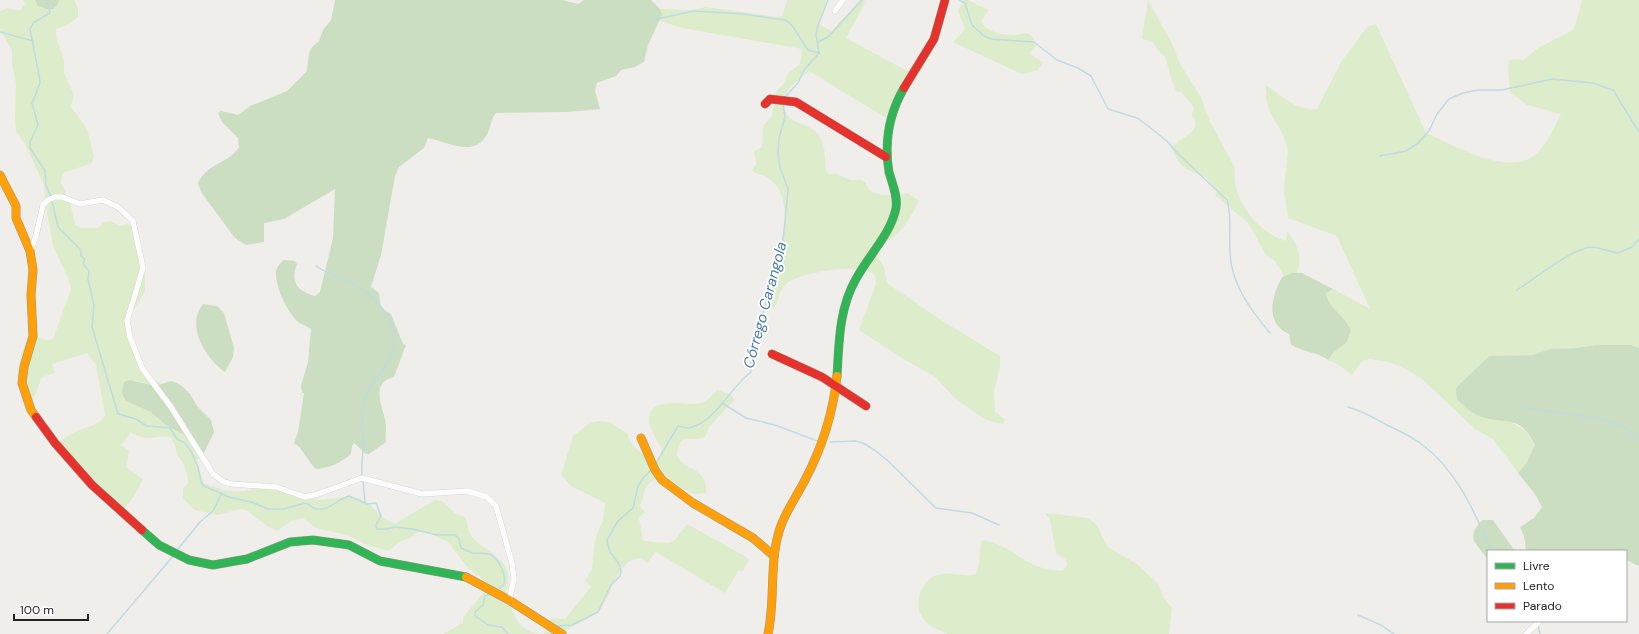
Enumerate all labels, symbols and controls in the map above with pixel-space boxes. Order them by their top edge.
water label: Córrego Carangola [738,239,792,371]
legend [1487,550,1627,622]
text: Livre [1523,558,1550,574]
text: Lento [1523,578,1554,594]
scale bar [14,596,88,622]
text: Parado [1523,598,1562,614]
text: 100 m [20,602,54,618]

